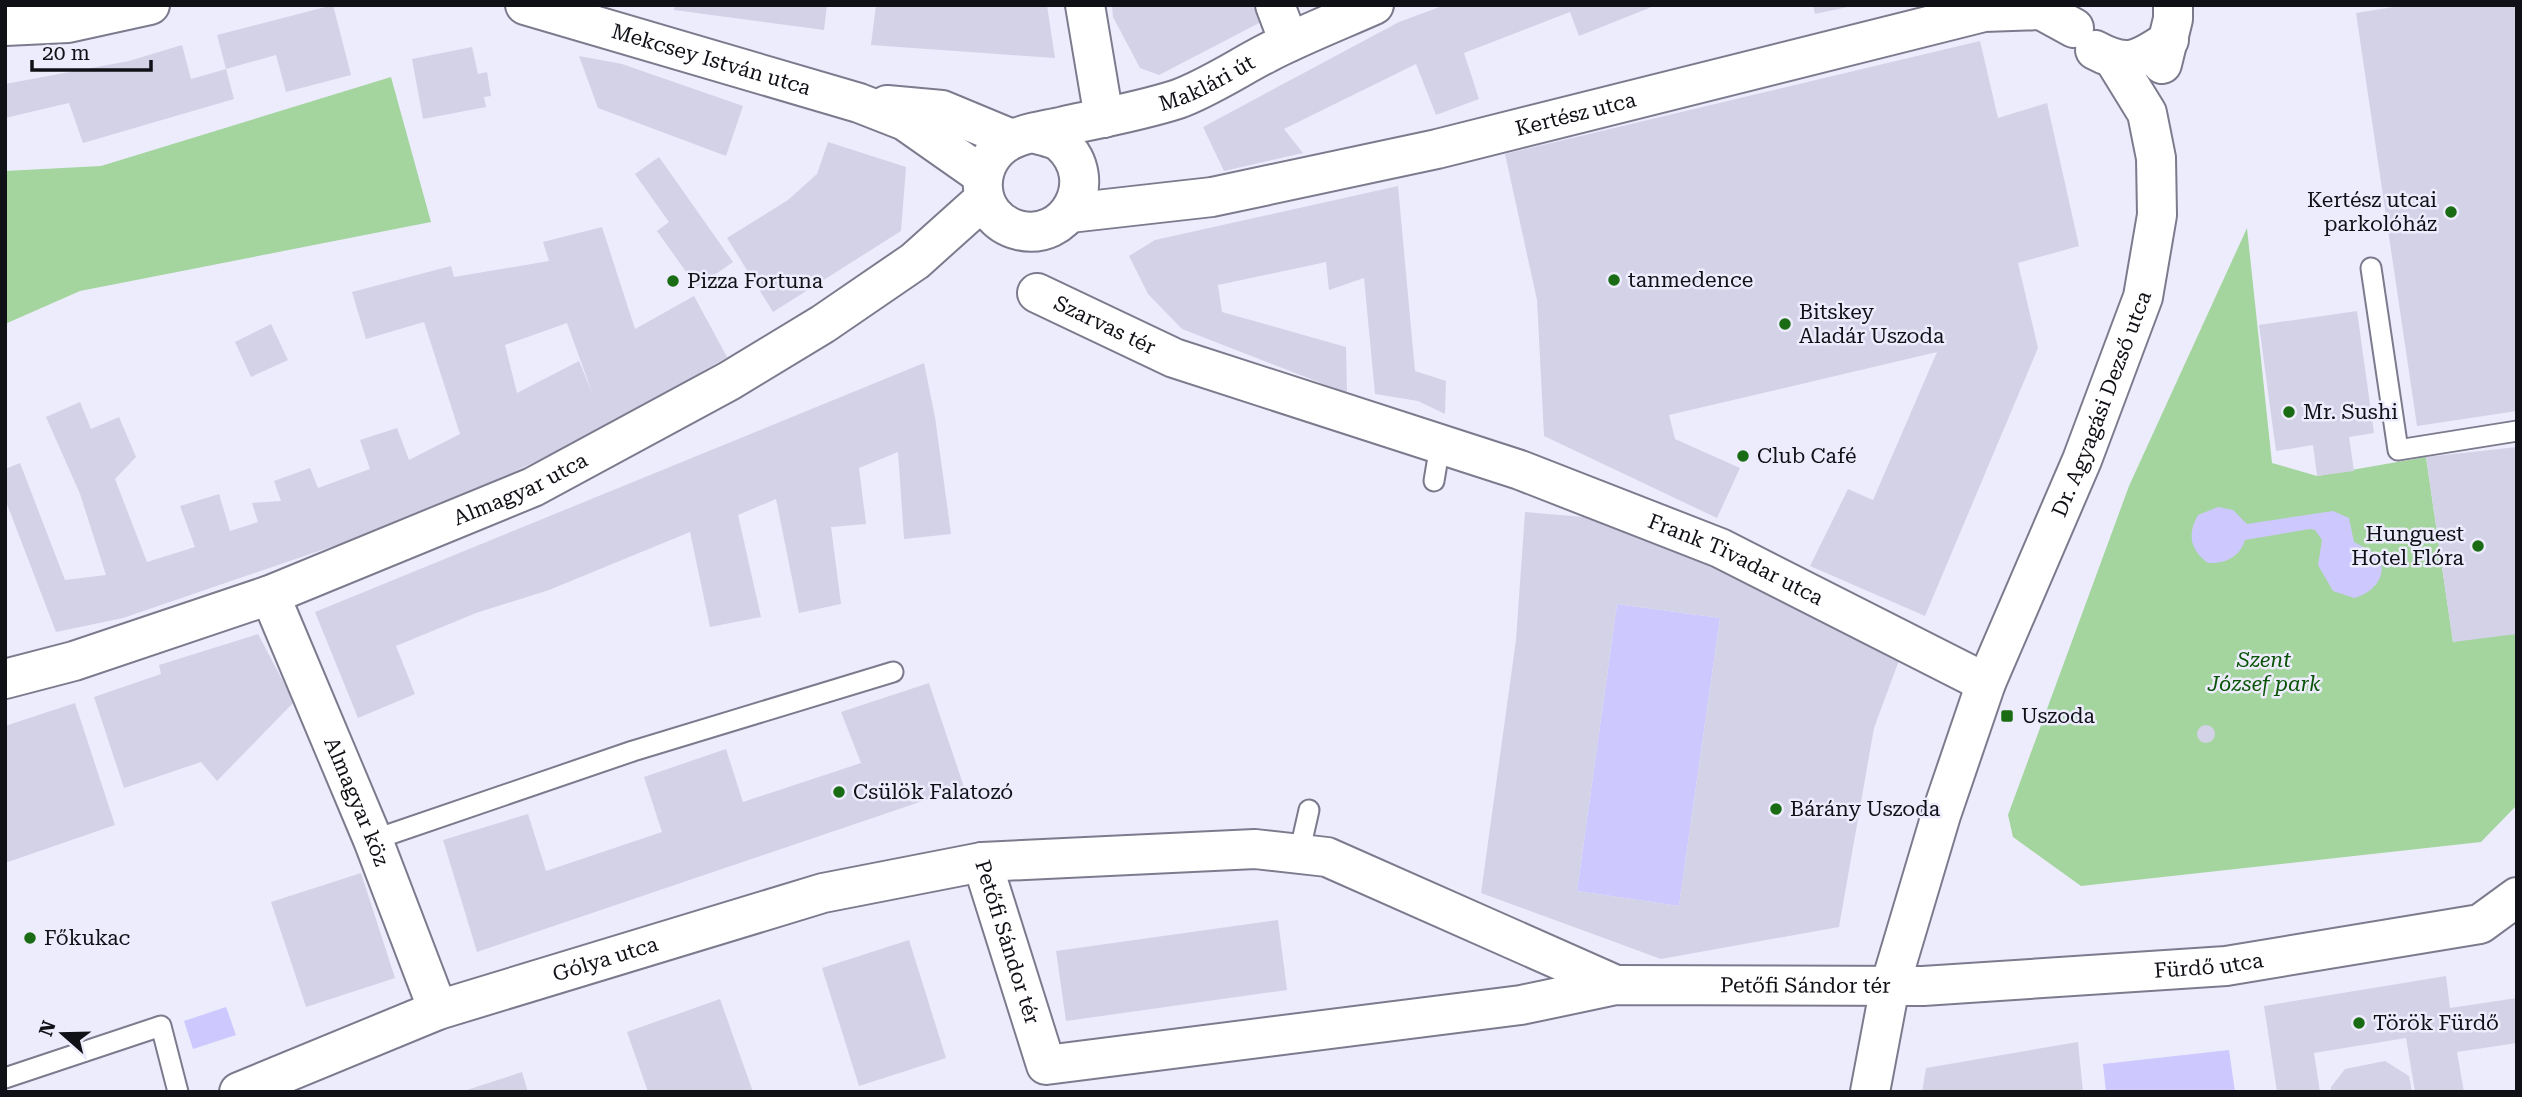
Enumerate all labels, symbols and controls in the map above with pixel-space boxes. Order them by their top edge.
street label: Mekcsey István utca [609,19,814,100]
scale bar [32,28,150,72]
text: 20 m [42,41,90,65]
street label: Maklári út [1156,50,1259,116]
street label: Kertész utca [1513,87,1639,141]
place label: Kertész utcai parkolóház [2307,188,2437,236]
marker: Kertész utcai parkolóház [2443,204,2459,220]
place label: tanmedence [1628,268,1753,292]
place label: Pizza Fortuna [687,269,824,293]
marker: tanmedence [1606,272,1622,288]
marker: Pizza Fortuna [665,273,681,289]
street label: Dr. Agyagási Dezső utca [2047,287,2156,520]
street label: Szarvas tér [1050,291,1160,360]
place label: Bitskey Aladár Uszoda [1799,300,1945,348]
marker: Bitskey Aladár Uszoda [1777,316,1793,332]
place label: Mr. Sushi [2303,400,2398,424]
marker: Mr. Sushi [2281,404,2297,420]
place label: Club Café [1757,444,1857,468]
street label: Almagyar utca [450,447,592,530]
marker: Club Café [1735,448,1751,464]
street label: Frank Tivadar utca [1645,509,1828,611]
place label: Hunguest Hotel Flóra [2351,522,2465,570]
marker: Hunguest Hotel Flóra [2470,538,2486,554]
park label: Szent József park [2207,648,2321,696]
place label: Uszoda [2021,704,2096,728]
marker: Uszoda [1999,708,2015,724]
street label: Almagyar köz [319,734,394,869]
place label: Csülök Falatozó [853,780,1013,804]
marker: Csülök Falatozó [831,784,847,800]
place label: Bárány Uszoda [1790,797,1941,821]
marker: Bárány Uszoda [1768,801,1784,817]
street label: Petőfi Sándor tér [970,857,1044,1027]
place label: Főkukac [44,926,131,950]
marker: Főkukac [22,930,38,946]
street label: Gólya utca [550,932,661,986]
street label: Fürdő utca [2153,948,2266,983]
street label: Petőfi Sándor tér [1720,973,1891,998]
north arrow [28,999,98,1069]
place label: Török Fürdő [2373,1011,2499,1035]
marker: Török Fürdő [2351,1015,2367,1031]
text: N [34,1017,61,1039]

